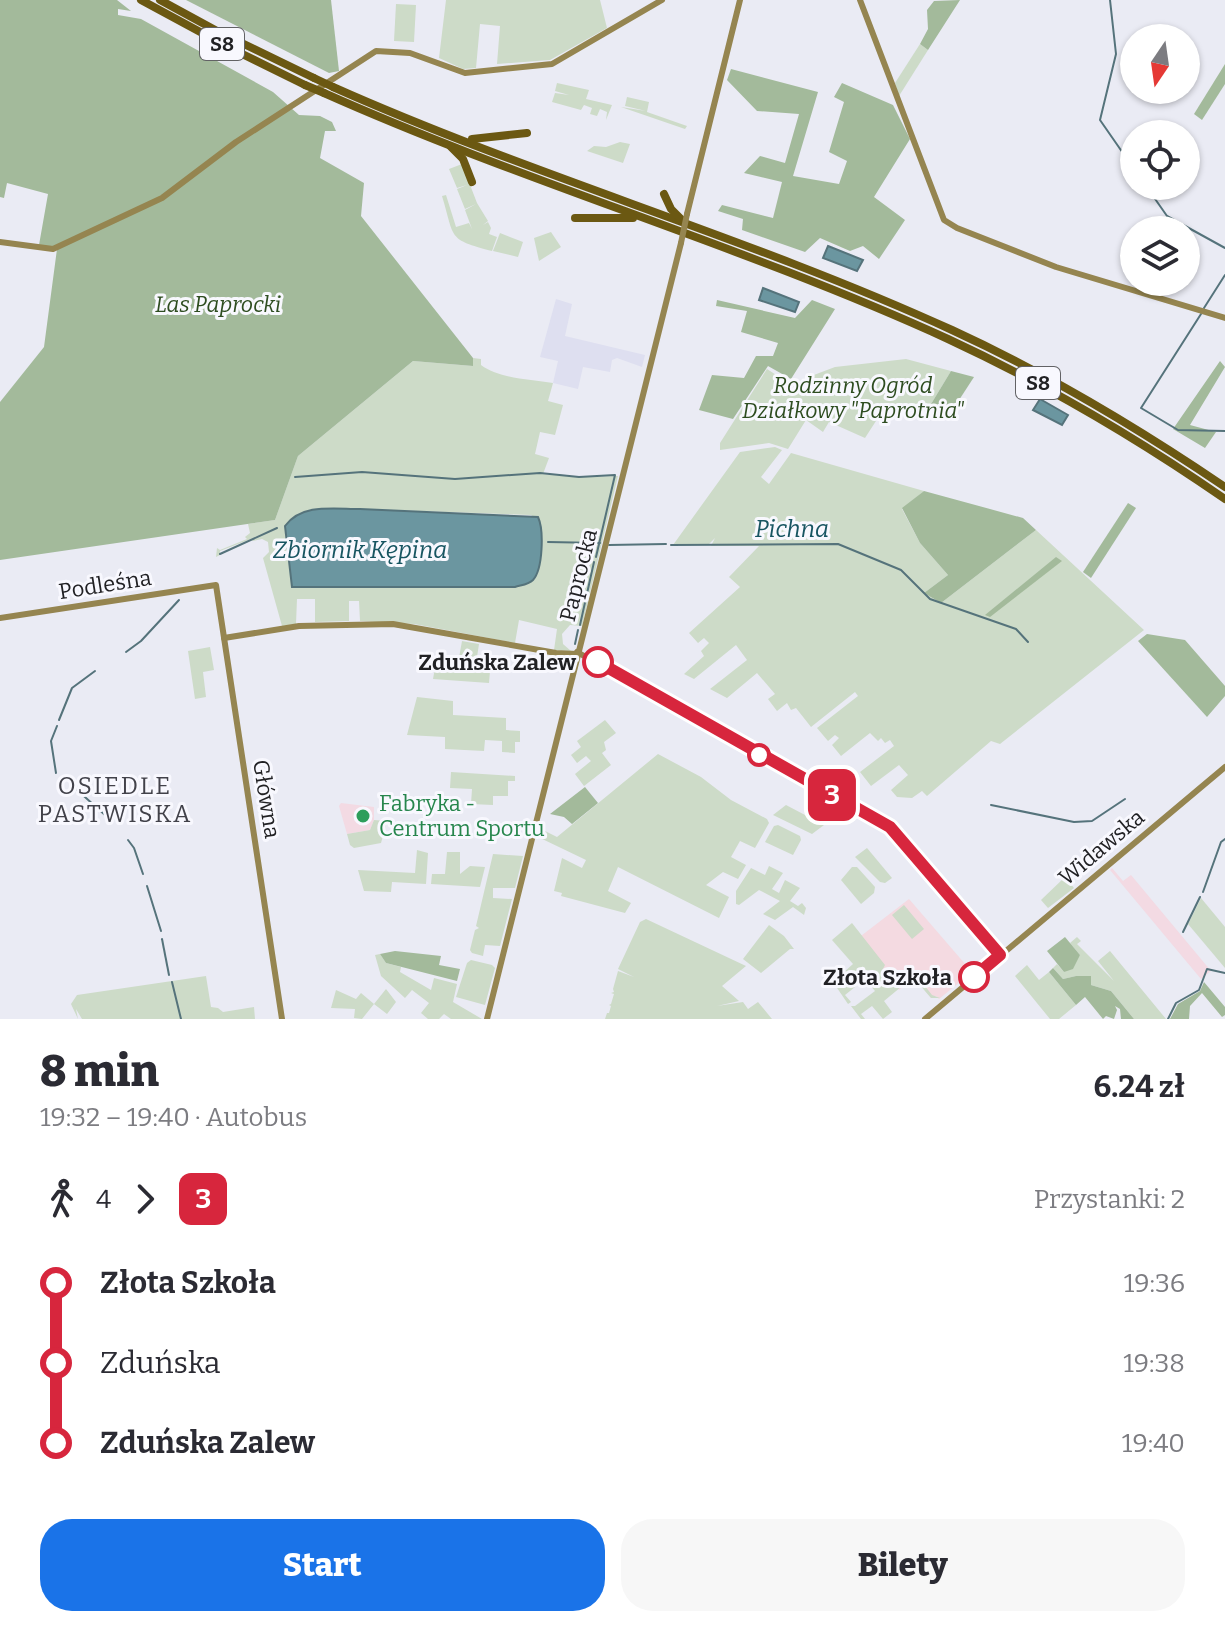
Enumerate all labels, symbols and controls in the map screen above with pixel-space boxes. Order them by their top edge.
north arrow [1120,24,1200,104]
map controls [1120,24,1200,296]
road number: S8 [200,28,244,60]
button: locate [1120,120,1200,200]
button: layers [1120,216,1200,296]
park label: Las Paprocki [155,291,281,318]
road number: S8 [1016,367,1060,399]
park label: Rodzinny Ogród Działkowy "Paprotnia" [742,372,965,424]
water label: Pichna [755,515,829,543]
street label: Paprocka [554,526,603,624]
water label: Zbiornik Kępina [273,536,447,564]
street label: Podleśna [57,564,153,605]
marker: Zduńska Zalew [583,647,613,677]
place label: Zduńska Zalew [418,649,577,676]
unlabelled marker [748,744,770,766]
street label: Główna [247,758,286,840]
line badge: 3 [806,769,858,821]
district label: OSIEDLE PASTWISKA [38,772,192,828]
text: 3 [824,778,840,811]
place label: Fabryka - Centrum Sportu [379,790,545,842]
street label: Widawska [1053,804,1150,891]
marker: Fabryka - Centrum Sportu [354,807,372,825]
marker: Złota Szkoła [959,962,989,992]
place label: Złota Szkoła [823,964,953,991]
text: 8 min [40,1045,159,1098]
text: 6.24 zł [1093,1069,1185,1105]
text: 19:32 – 19:40 · Autobus [40,1102,307,1133]
icon: walk [40,1177,84,1221]
icon: forward [123,1177,167,1221]
text: 3 [195,1182,211,1215]
text: 4 [96,1184,111,1215]
text: Przystanki: 2 [1034,1184,1185,1215]
text: Złota Szkoła [100,1265,276,1301]
text: 19:36 [1124,1268,1185,1299]
text: Zduńska [100,1345,221,1381]
text: 19:38 [1123,1348,1185,1379]
text: Zduńska Zalew [100,1425,315,1461]
text: 19:40 [1122,1428,1185,1459]
button: Start [40,1519,605,1611]
button: Bilety [621,1519,1185,1611]

